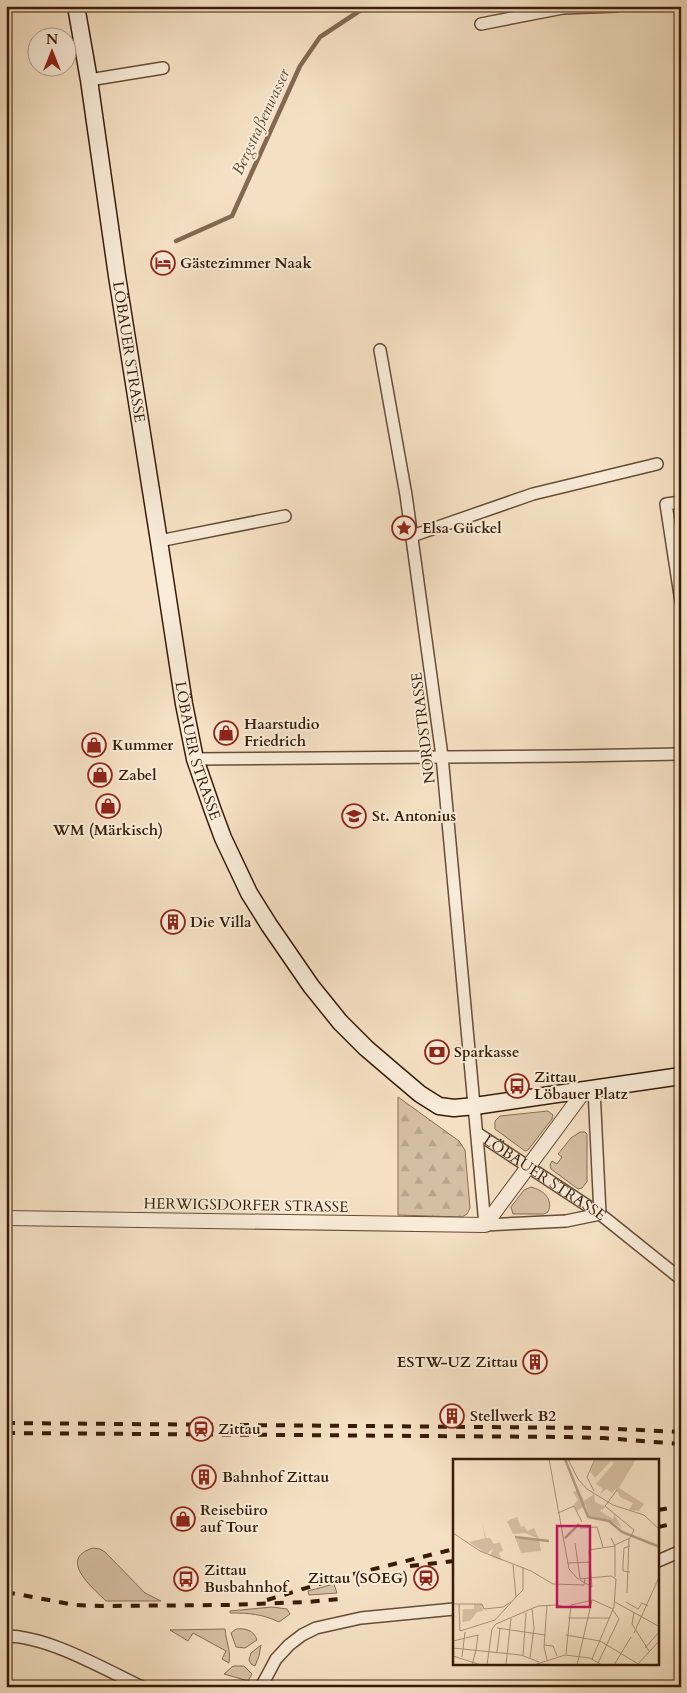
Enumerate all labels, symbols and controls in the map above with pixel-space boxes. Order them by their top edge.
north arrow [28,28,78,78]
text: N [46,30,58,49]
water label: Bergstraßenwasser [227,65,296,179]
hotel icon: Gästezimmer Naak [150,250,176,276]
place label: Gästezimmer Naak [180,253,312,273]
street label: LÖBAUER STRASSE [108,280,150,424]
place icon: Elsa Gückel [391,515,417,541]
place label: Elsa Gückel [422,518,502,538]
street label: NORDSTRASSE [406,671,440,785]
street label: LÖBAUER STRASSE [171,680,225,823]
place label: Haarstudio Friedrich [244,714,320,751]
shop icon: Haarstudio Friedrich [213,720,239,746]
shop icon: Kummer [81,732,107,758]
place label: Kummer [112,735,174,755]
shop icon: Zabel [87,762,113,788]
place label: Zabel [118,765,157,785]
shop icon: WM (Märkisch) [95,793,121,819]
school or university icon: St. Antonius [341,803,367,829]
place label: St. Antonius [372,806,456,826]
place label: WM (Märkisch) [52,820,163,840]
building icon: Die Villa [160,909,186,935]
place label: Die Villa [190,912,252,932]
bank icon: Sparkasse [424,1039,450,1065]
place label: Sparkasse [454,1042,519,1062]
place label: Zittau Löbauer Platz [534,1067,629,1104]
bus stop icon: Zittau Löbauer Platz [504,1073,530,1099]
street label: LÖBAUER STRASSE [480,1130,610,1225]
street label: HERWIGSDORFER STRASSE [143,1193,349,1217]
building icon: ESTW-UZ Zittau [522,1349,548,1375]
place label: ESTW-UZ Zittau [397,1352,518,1372]
building icon: Stellwerk B2 [439,1403,465,1429]
place label: Stellwerk B2 [470,1406,556,1426]
station icon: Zittau [188,1416,214,1442]
place label: Zittau [218,1419,261,1439]
inset map [453,1459,660,1666]
building icon: Bahnhof Zittau [191,1464,217,1490]
place label: Bahnhof Zittau [222,1467,330,1487]
place label: Reisebüro auf Tour [200,1500,268,1537]
shop icon: Reisebüro auf Tour [170,1506,196,1532]
place label: Zittau Busbahnhof [204,1560,290,1597]
station icon: Zittau (SOEG) [413,1565,439,1591]
bus stop icon: Zittau Busbahnhof [173,1566,199,1592]
place label: Zittau (SOEG) [308,1568,408,1588]

